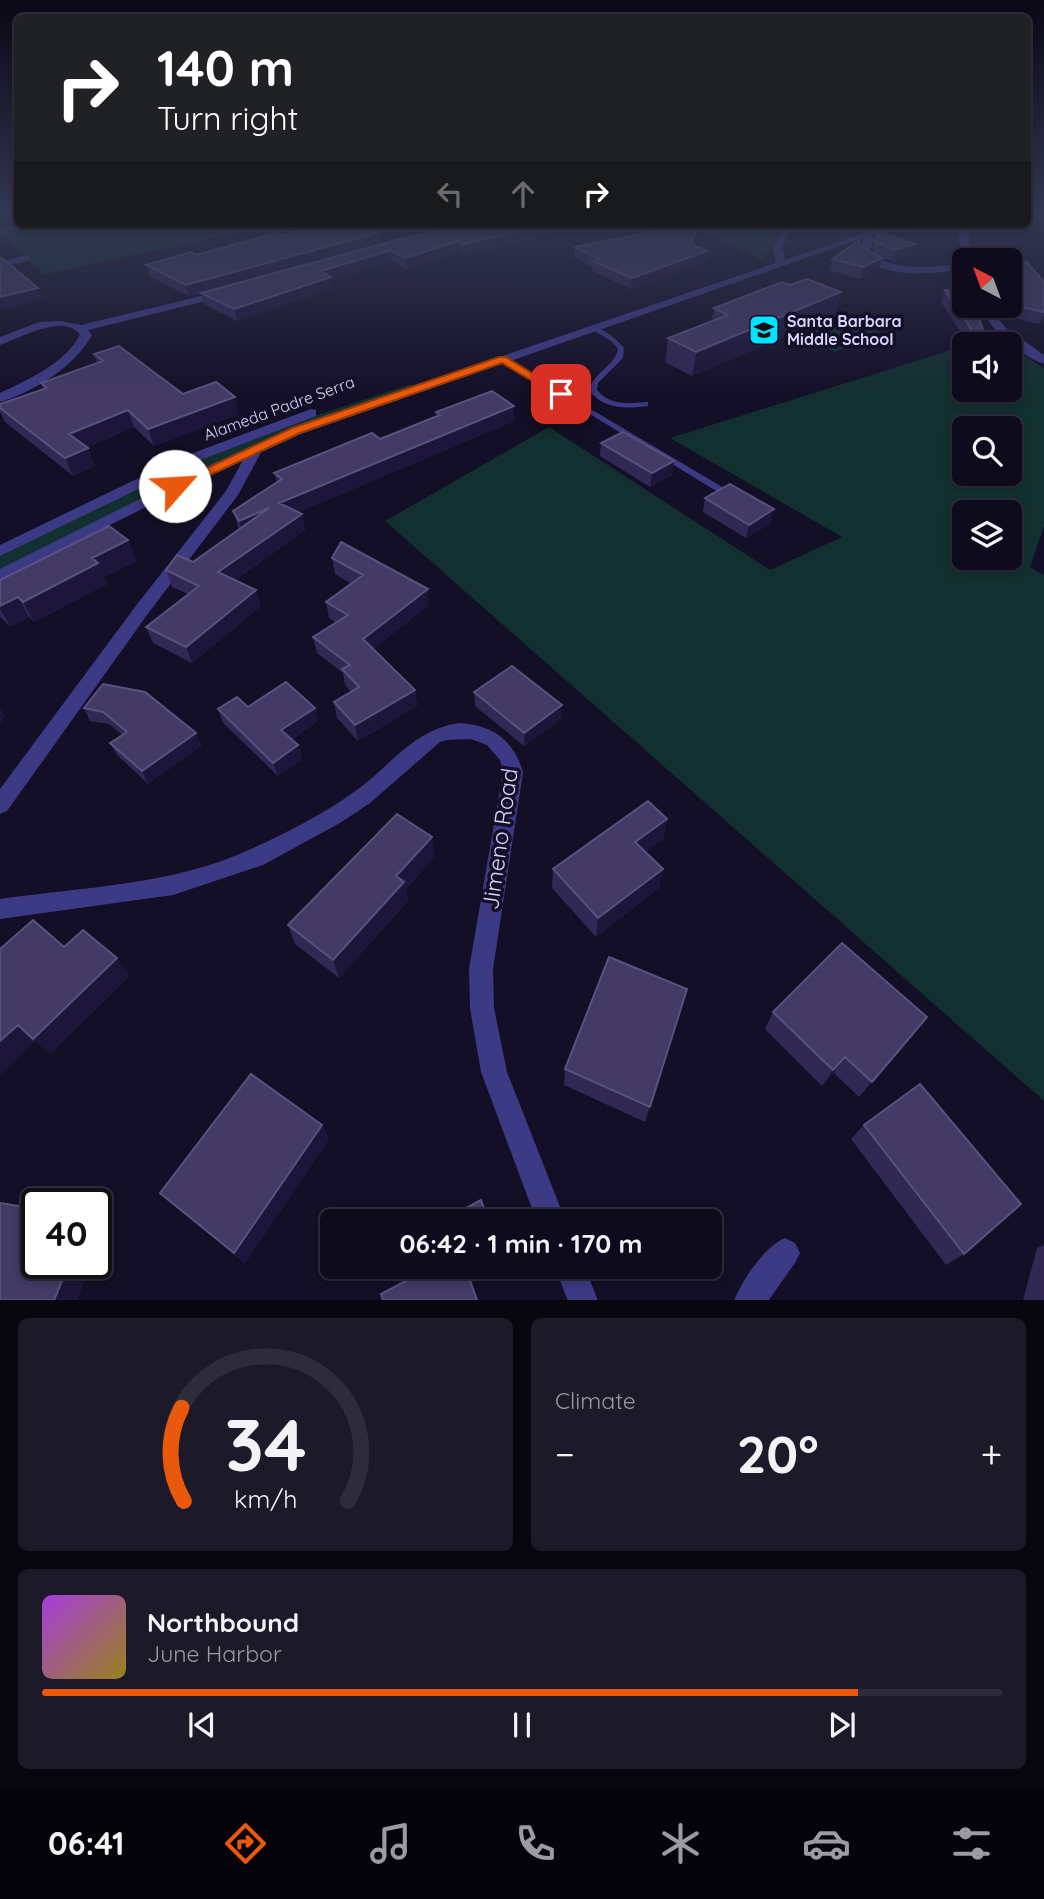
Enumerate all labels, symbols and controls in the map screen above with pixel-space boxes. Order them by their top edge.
text: 140 m [157,37,294,98]
icon: right [42,42,133,133]
text: Turn right [157,98,298,138]
icon: left [431,175,469,213]
icon: ahead [504,175,542,213]
icon: right [577,175,615,213]
north arrow [952,248,1022,318]
map controls [952,248,1022,570]
place label: Santa Barbara Middle School [787,311,902,349]
school or university icon: Santa Barbara Middle School [747,313,781,347]
button: sound [952,332,1022,402]
pin [531,364,591,424]
street label: Alameda Padre Serra [201,371,357,445]
icon: arrive [542,375,580,413]
button: search [952,416,1022,486]
position arrow [138,449,212,523]
button: layers [952,500,1022,570]
street label: Jimeno Road [475,766,524,912]
speed limit sign: 40 [21,1188,112,1279]
text: 06:42 · 1 min · 170 m [400,1227,642,1260]
text: Climate [555,1386,636,1415]
text: 34 [225,1398,306,1489]
text: 20° [737,1421,819,1486]
text: − [555,1430,575,1478]
text: + [981,1430,1002,1478]
text: km/h [234,1482,297,1513]
text: Northbound [147,1606,299,1639]
text: June Harbor [147,1639,282,1668]
icon: previous [183,1706,221,1744]
icon: pause [503,1706,541,1744]
icon: next [823,1706,861,1744]
icon: directions [221,1819,270,1868]
icon: music [366,1819,415,1868]
icon: phone [511,1819,560,1868]
icon: climate [656,1819,705,1868]
icon: car [802,1819,851,1868]
icon: filters [947,1819,996,1868]
text: 06:41 [48,1823,125,1863]

